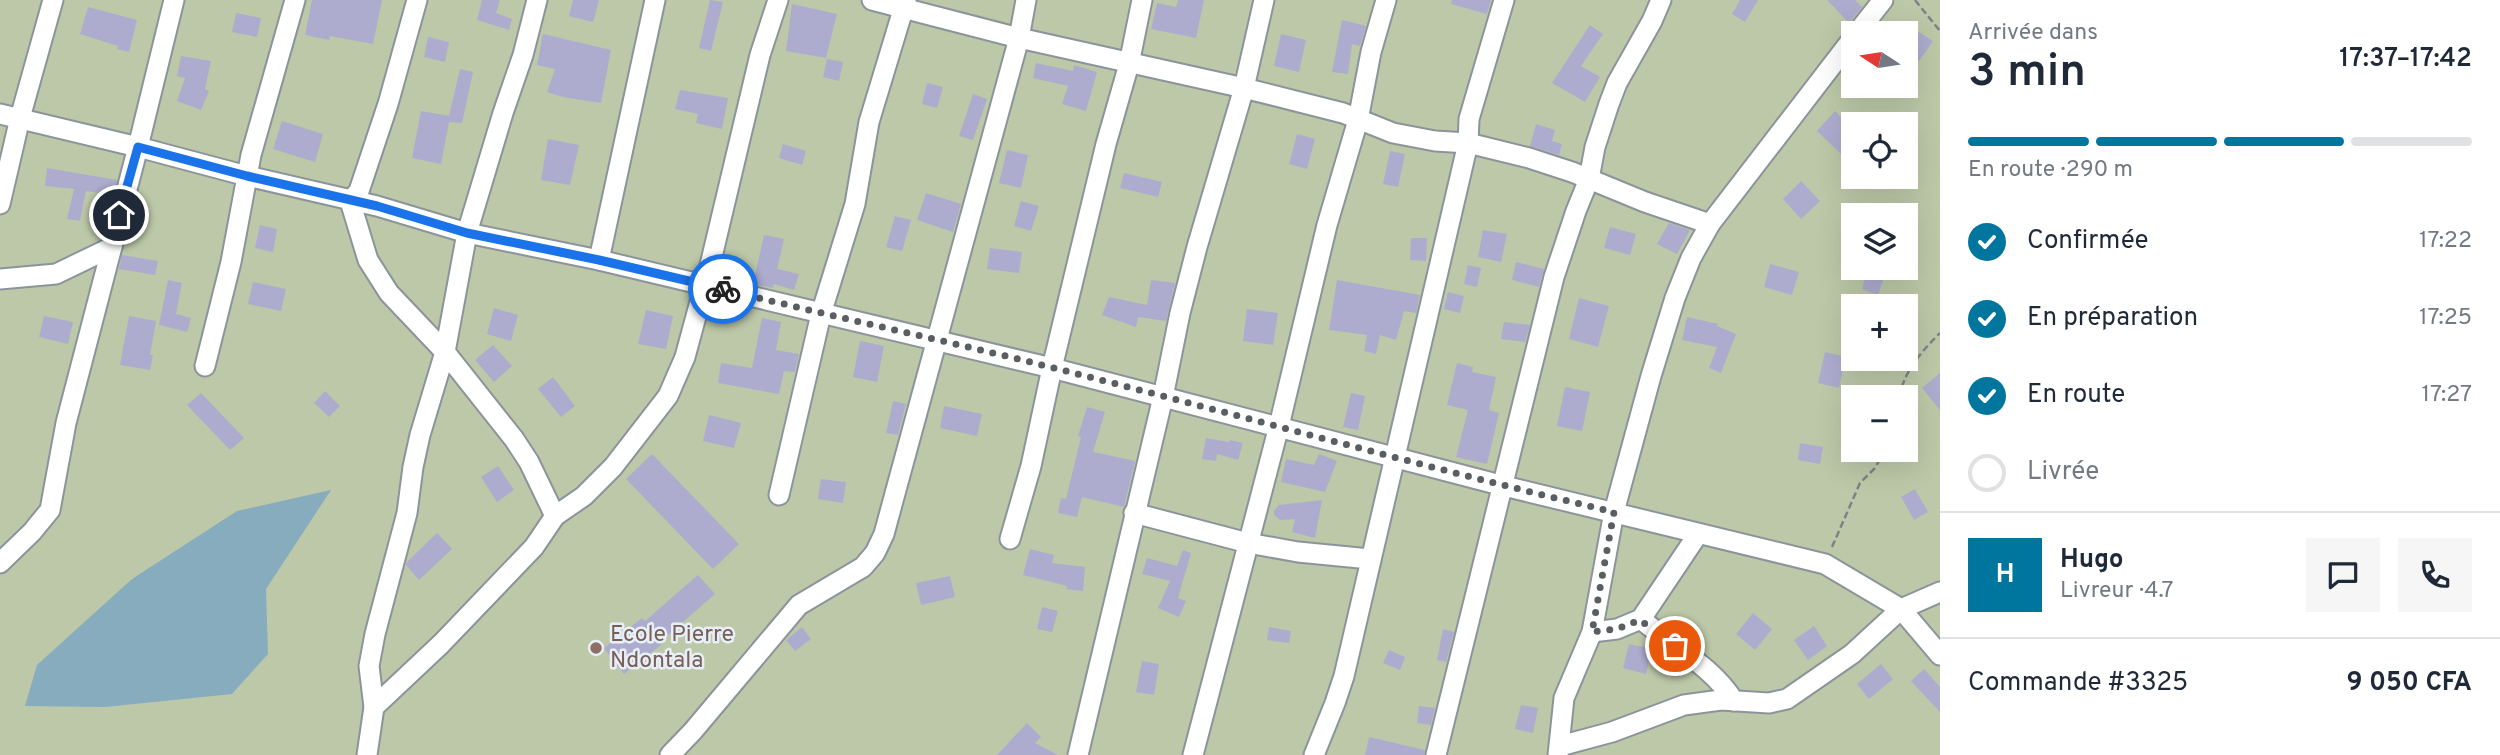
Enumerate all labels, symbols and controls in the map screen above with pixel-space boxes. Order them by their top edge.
text: Arrivée dans [1968,19,2098,48]
north arrow [1841,21,1918,98]
map controls [1841,21,1918,462]
text: 17:37–17:42 [2339,43,2472,76]
text: 3 min [1968,44,2086,103]
button: locate [1841,112,1918,189]
text: En route · 290 m [1968,156,2133,185]
pin [89,185,149,245]
icon: home [100,196,138,234]
button: layers [1841,203,1918,280]
icon: check [1968,223,2006,261]
text: Confirmée [2027,225,2149,258]
text: 17:22 [2419,227,2472,256]
courier [688,254,758,324]
icon: bike [704,270,742,308]
button: + [1841,294,1918,371]
icon: check [1968,300,2006,338]
text: En préparation [2027,302,2198,335]
text: 17:25 [2419,304,2472,333]
icon: check [1968,377,2006,415]
text: En route [2027,379,2125,412]
text: 17:27 [2421,381,2472,410]
button: − [1841,385,1918,462]
text: Livrée [2027,456,2099,489]
button: chat [2306,538,2380,612]
button: phone [2398,538,2472,612]
text: Hugo [2060,544,2123,577]
text: H [1996,559,2014,592]
text: Livreur · 4.7 [2060,577,2173,606]
pin [1645,616,1705,676]
place label: Ecole Pierre Ndontala [610,621,734,676]
icon: bag [1656,627,1694,665]
marker: Ecole Pierre Ndontala [588,640,604,656]
text: Commande #3325 [1968,667,2188,700]
text: 9 050 CFA [2346,667,2472,700]

